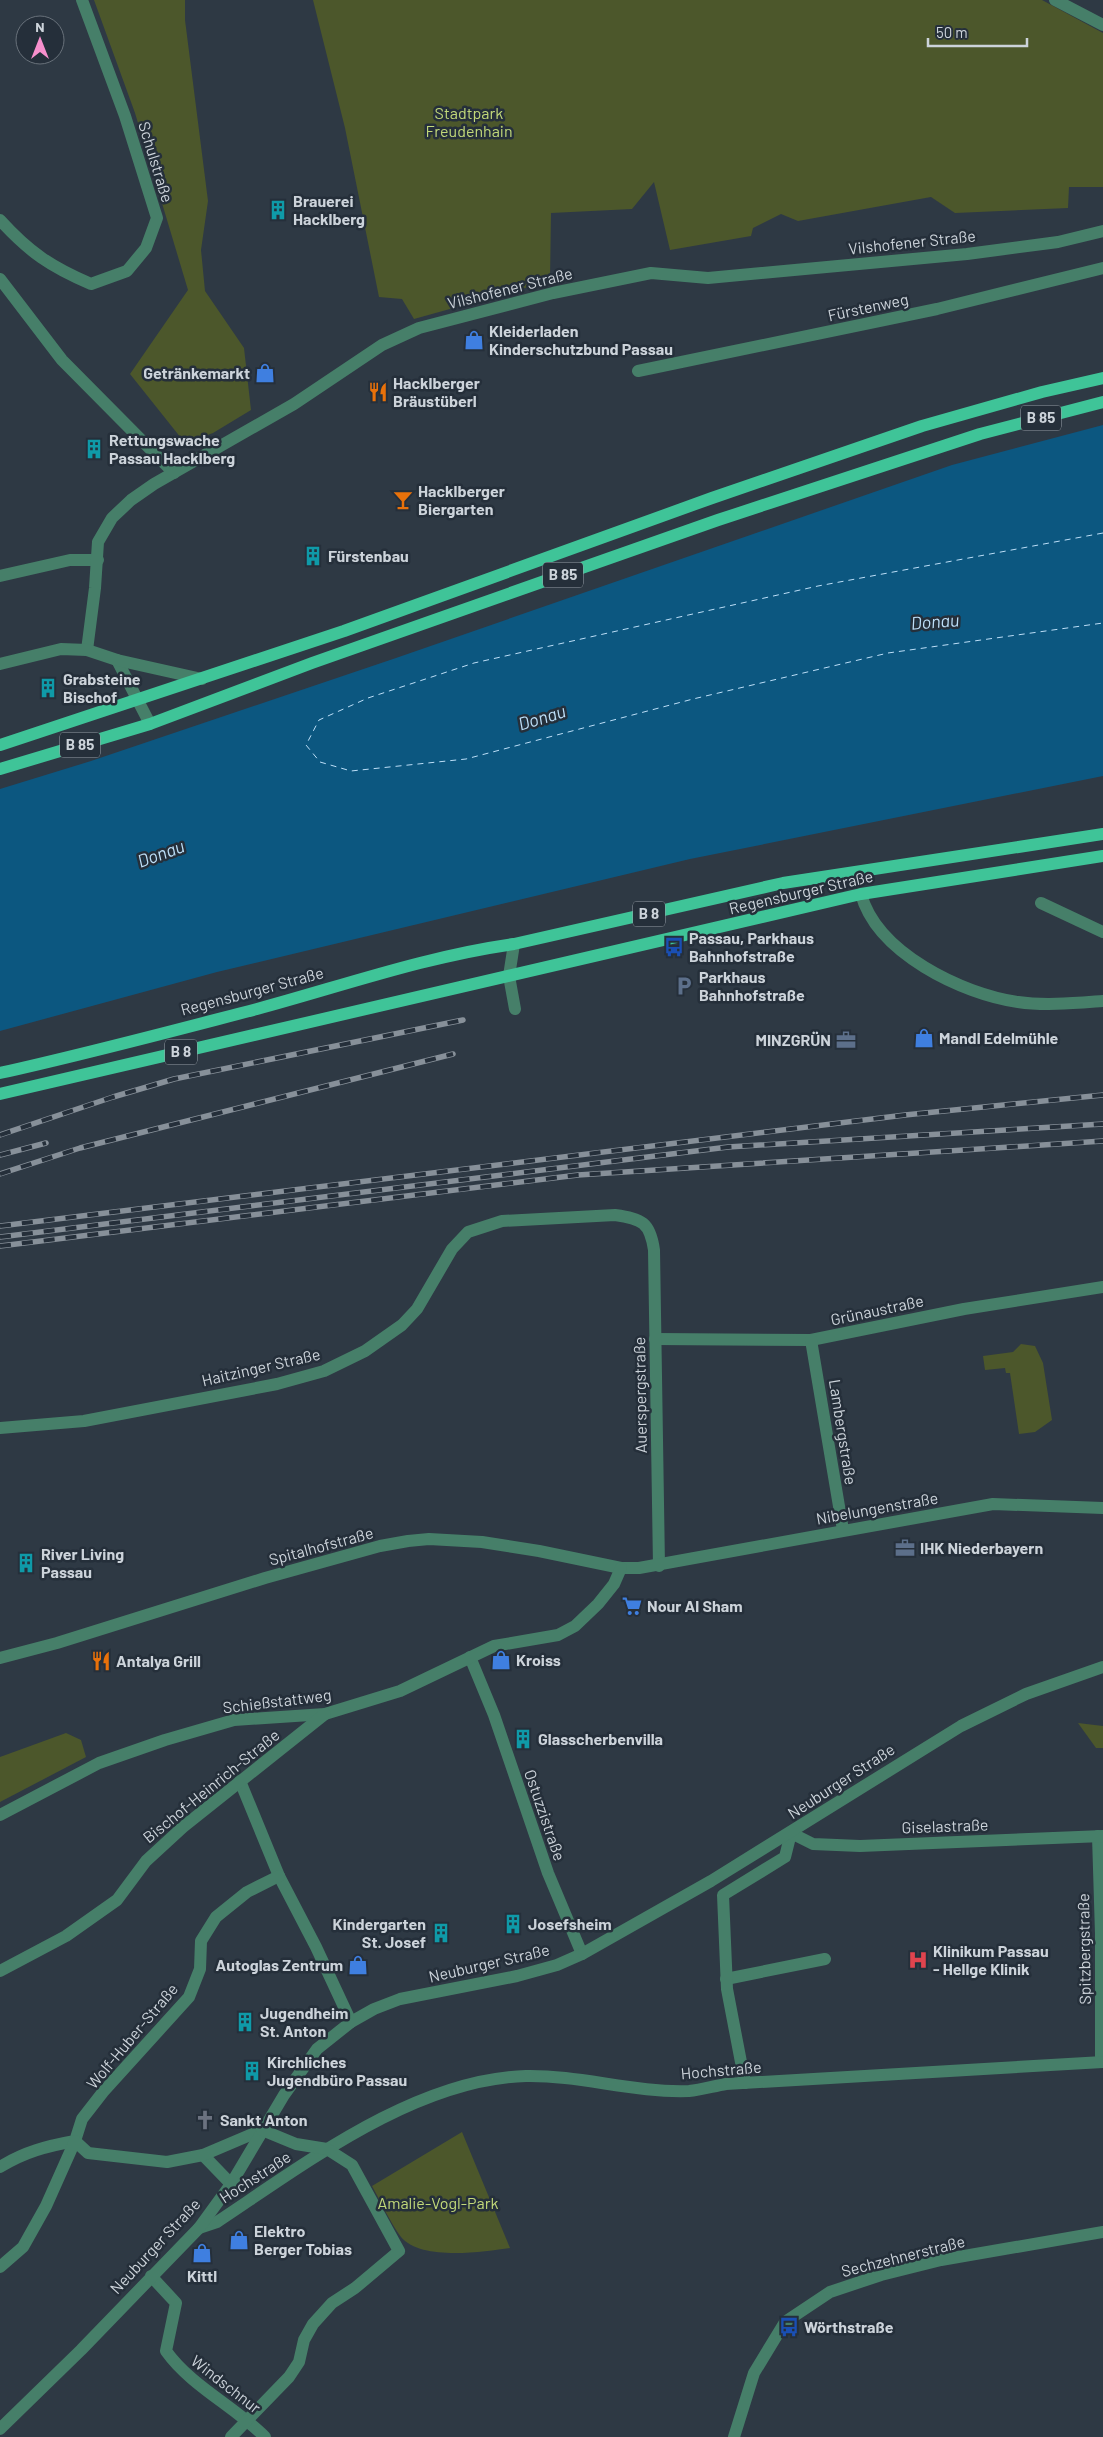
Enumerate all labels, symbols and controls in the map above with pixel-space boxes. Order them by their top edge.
north arrow [15,15,65,65]
scale bar [928,15,1027,47]
text: N [35,18,45,35]
text: 50 m [936,23,968,41]
park label: Stadtpark Freudenhain [425,103,513,140]
street label: Schulstraße [135,119,178,205]
place label: Brauerei Hacklberg [293,191,365,228]
building icon: Brauerei Hacklberg [267,199,289,221]
street label: Vilshofener Straße [847,225,977,258]
street label: Vilshofener Straße [445,263,574,312]
street label: Fürstenweg [826,289,910,324]
place label: Kleiderladen Kinderschutzbund Passau [489,321,673,358]
shop icon: Kleiderladen Kinderschutzbund Passau [463,329,485,351]
shop icon: Getränkemarkt [254,362,276,384]
place label: Getränkemarkt [143,363,250,382]
place label: Hacklberger Bräustüberl [393,373,480,410]
restaurant icon: Hacklberger Bräustüberl [367,381,389,403]
road number: B 85 [1021,406,1061,430]
place label: Rettungswache Passau Hacklberg [109,430,235,467]
building icon: Rettungswache Passau Hacklberg [83,438,105,460]
place label: Hacklberger Biergarten [418,481,505,518]
bar icon: Hacklberger Biergarten [392,489,414,511]
building icon: Fürstenbau [302,545,324,567]
place label: Fürstenbau [328,546,409,565]
road number: B 85 [543,562,583,588]
water label: Donau [910,608,960,634]
place label: Grabsteine Bischof [63,669,141,706]
building icon: Grabsteine Bischof [37,677,59,699]
water label: Donau [515,699,568,735]
road number: B 85 [60,732,100,758]
water label: Donau [134,834,187,872]
street label: Regensburger Straße [727,866,875,917]
road number: B 8 [633,902,665,926]
place label: Passau, Parkhaus Bahnhofstraße [689,928,814,965]
bus stop icon: Passau, Parkhaus Bahnhofstraße [663,936,685,958]
street label: Regensburger Straße [178,962,325,1019]
place label: Parkhaus Bahnhofstraße [699,967,805,1004]
parking icon: Parkhaus Bahnhofstraße [673,975,695,997]
shop icon: Mandl Edelmühle [913,1027,935,1049]
place label: Mandl Edelmühle [939,1028,1059,1047]
office icon: MINZGRÜN [835,1029,857,1051]
place label: MINZGRÜN [755,1030,831,1049]
road number: B 8 [165,1040,197,1064]
street label: Grünaustraße [829,1290,925,1329]
street label: Auerspergstraße [629,1337,650,1453]
street label: Haitzinger Straße [200,1344,322,1389]
street label: Lambergstraße [826,1378,861,1486]
street label: Nibelungenstraße [814,1487,939,1528]
street label: Spitalhofstraße [267,1522,375,1569]
office icon: IHK Niederbayern [894,1537,916,1559]
place label: IHK Niederbayern [920,1538,1043,1557]
place label: River Living Passau [41,1544,124,1581]
building icon: River Living Passau [15,1552,37,1574]
supermarket icon: Nour Al Sham [621,1595,643,1617]
place label: Nour Al Sham [647,1596,743,1615]
shop icon: Kroiss [490,1649,512,1671]
restaurant icon: Antalya Grill [90,1650,112,1672]
place label: Kroiss [516,1650,561,1669]
place label: Antalya Grill [116,1651,201,1670]
street label: Schießstattweg [222,1684,332,1717]
street label: Bischof-Heinrich-Straße [139,1725,283,1846]
building icon: Glasscherbenvilla [512,1728,534,1750]
place label: Glasscherbenvilla [538,1729,663,1748]
street label: Neuburger Straße [784,1739,898,1822]
street label: Ostuzzistraße [521,1767,570,1863]
street label: Giselastraße [901,1814,989,1837]
street label: Spitzbergstraße [1073,1893,1094,2005]
building icon: Josefsheim [502,1913,524,1935]
place label: Kindergarten St. Josef [333,1914,426,1951]
place label: Josefsheim [528,1914,612,1933]
building icon: Kindergarten St. Josef [430,1922,452,1944]
street label: Neuburger Straße [427,1939,551,1986]
place label: Klinikum Passau - Hellge Klinik [933,1941,1049,1978]
hospital icon: Klinikum Passau - Hellge Klinik [907,1949,929,1971]
shop icon: Autoglas Zentrum [347,1954,369,1976]
place label: Autoglas Zentrum [215,1955,343,1974]
street label: Wolf-Huber-Straße [82,1979,181,2092]
place label: Jugendheim St. Anton [260,2003,348,2040]
building icon: Jugendheim St. Anton [234,2011,256,2033]
place label: Kirchliches Jugendbüro Passau [267,2052,407,2089]
street label: Hochstraße [680,2057,762,2082]
building icon: Kirchliches Jugendbüro Passau [241,2060,263,2082]
church icon: Sankt Anton [194,2109,216,2131]
place label: Sankt Anton [220,2110,308,2129]
street label: Hochstraße [216,2147,294,2207]
park label: Amalie-Vogl-Park [377,2193,499,2212]
street label: Neuburger Straße [106,2194,204,2297]
place label: Elektro Berger Tobias [254,2221,352,2258]
shop icon: Elektro Berger Tobias [228,2229,250,2251]
street label: Sechzehnerstraße [839,2231,967,2280]
shop icon: Kittl [191,2242,213,2264]
place label: Kittl [187,2266,217,2285]
bus stop icon: Wörthstraße [778,2316,800,2338]
place label: Wörthstraße [804,2317,894,2336]
street label: Windschnur [188,2351,265,2417]

